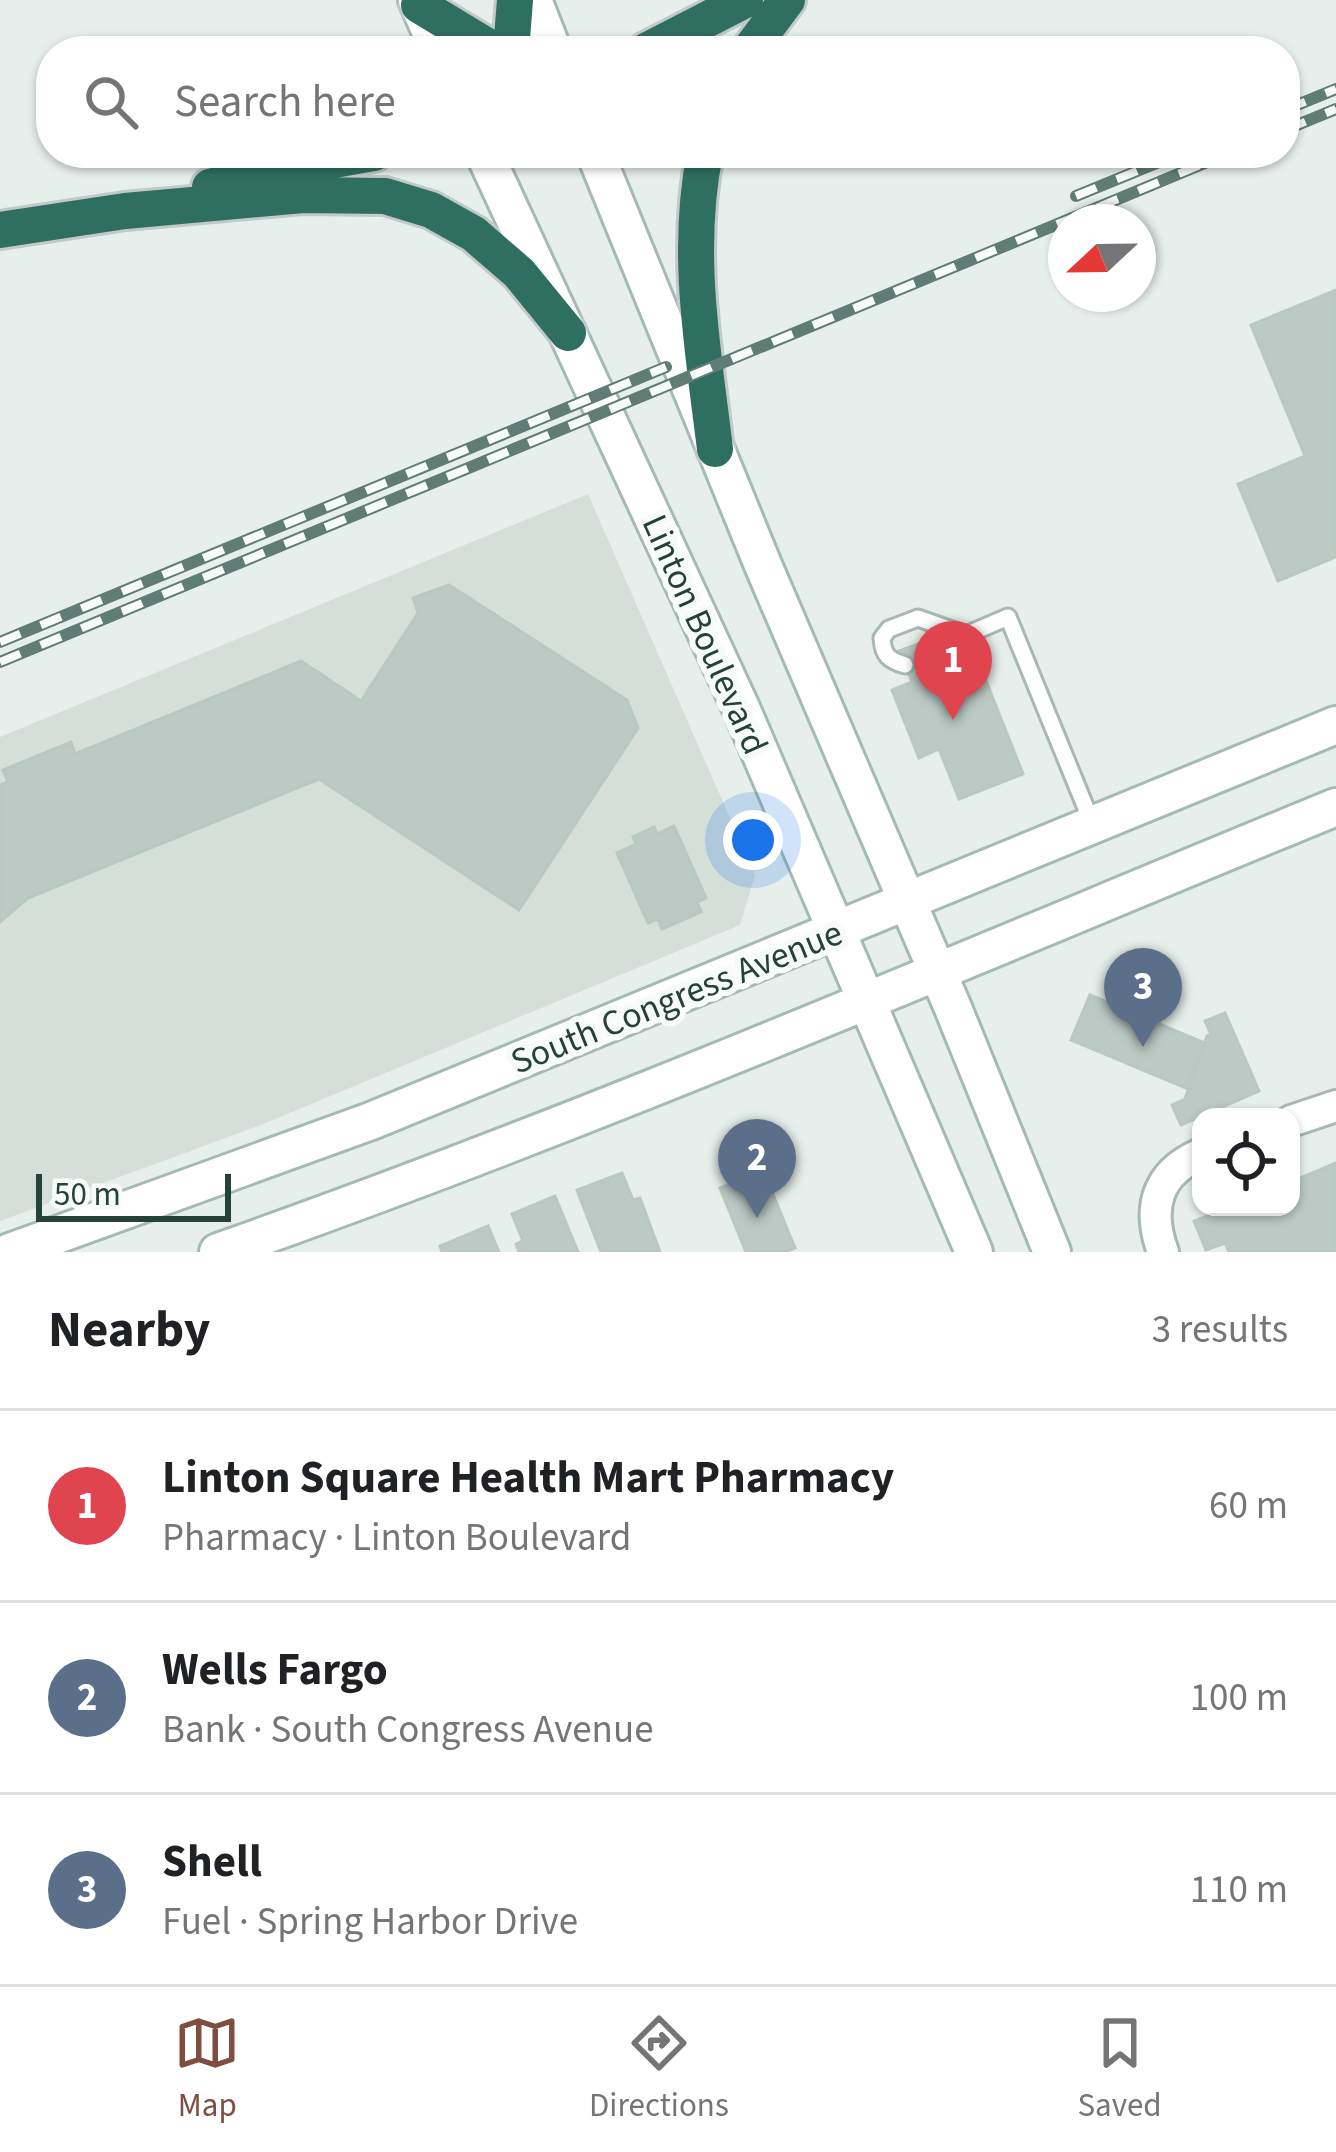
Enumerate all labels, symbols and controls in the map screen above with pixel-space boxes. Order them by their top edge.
search box [36,36,1300,168]
icon: search [78,69,144,135]
text: Search here [174,70,396,134]
north arrow [1048,204,1156,312]
street label: Linton Boulevard [629,506,780,763]
pin: 1 [914,621,992,720]
your location [723,810,783,870]
street label: South Congress Avenue [503,908,850,1087]
pin: 3 [1104,948,1182,1047]
map controls [1192,1108,1300,1216]
button: locate [1192,1108,1300,1216]
pin: 2 [718,1119,796,1218]
scale bar [36,1168,231,1221]
text: 50 m [54,1171,121,1218]
text: Nearby [48,1294,210,1366]
text: 3 results [1152,1302,1288,1358]
text: Linton Square Health Mart Pharmacy [162,1446,894,1510]
text: 1 [77,1478,97,1534]
text: 60 m [1209,1478,1288,1534]
text: Pharmacy · Linton Boulevard [162,1510,631,1566]
text: Wells Fargo [162,1638,388,1702]
text: 2 [77,1670,97,1726]
text: 100 m [1190,1670,1288,1726]
text: Bank · South Congress Avenue [162,1702,653,1758]
text: Shell [162,1830,262,1894]
text: 3 [77,1862,97,1918]
text: 110 m [1190,1862,1288,1918]
text: Fuel · Spring Harbor Drive [162,1894,578,1950]
tab: Map [174,2010,240,2129]
tab: Directions [589,2010,729,2129]
tab: Saved [1077,2010,1162,2129]

